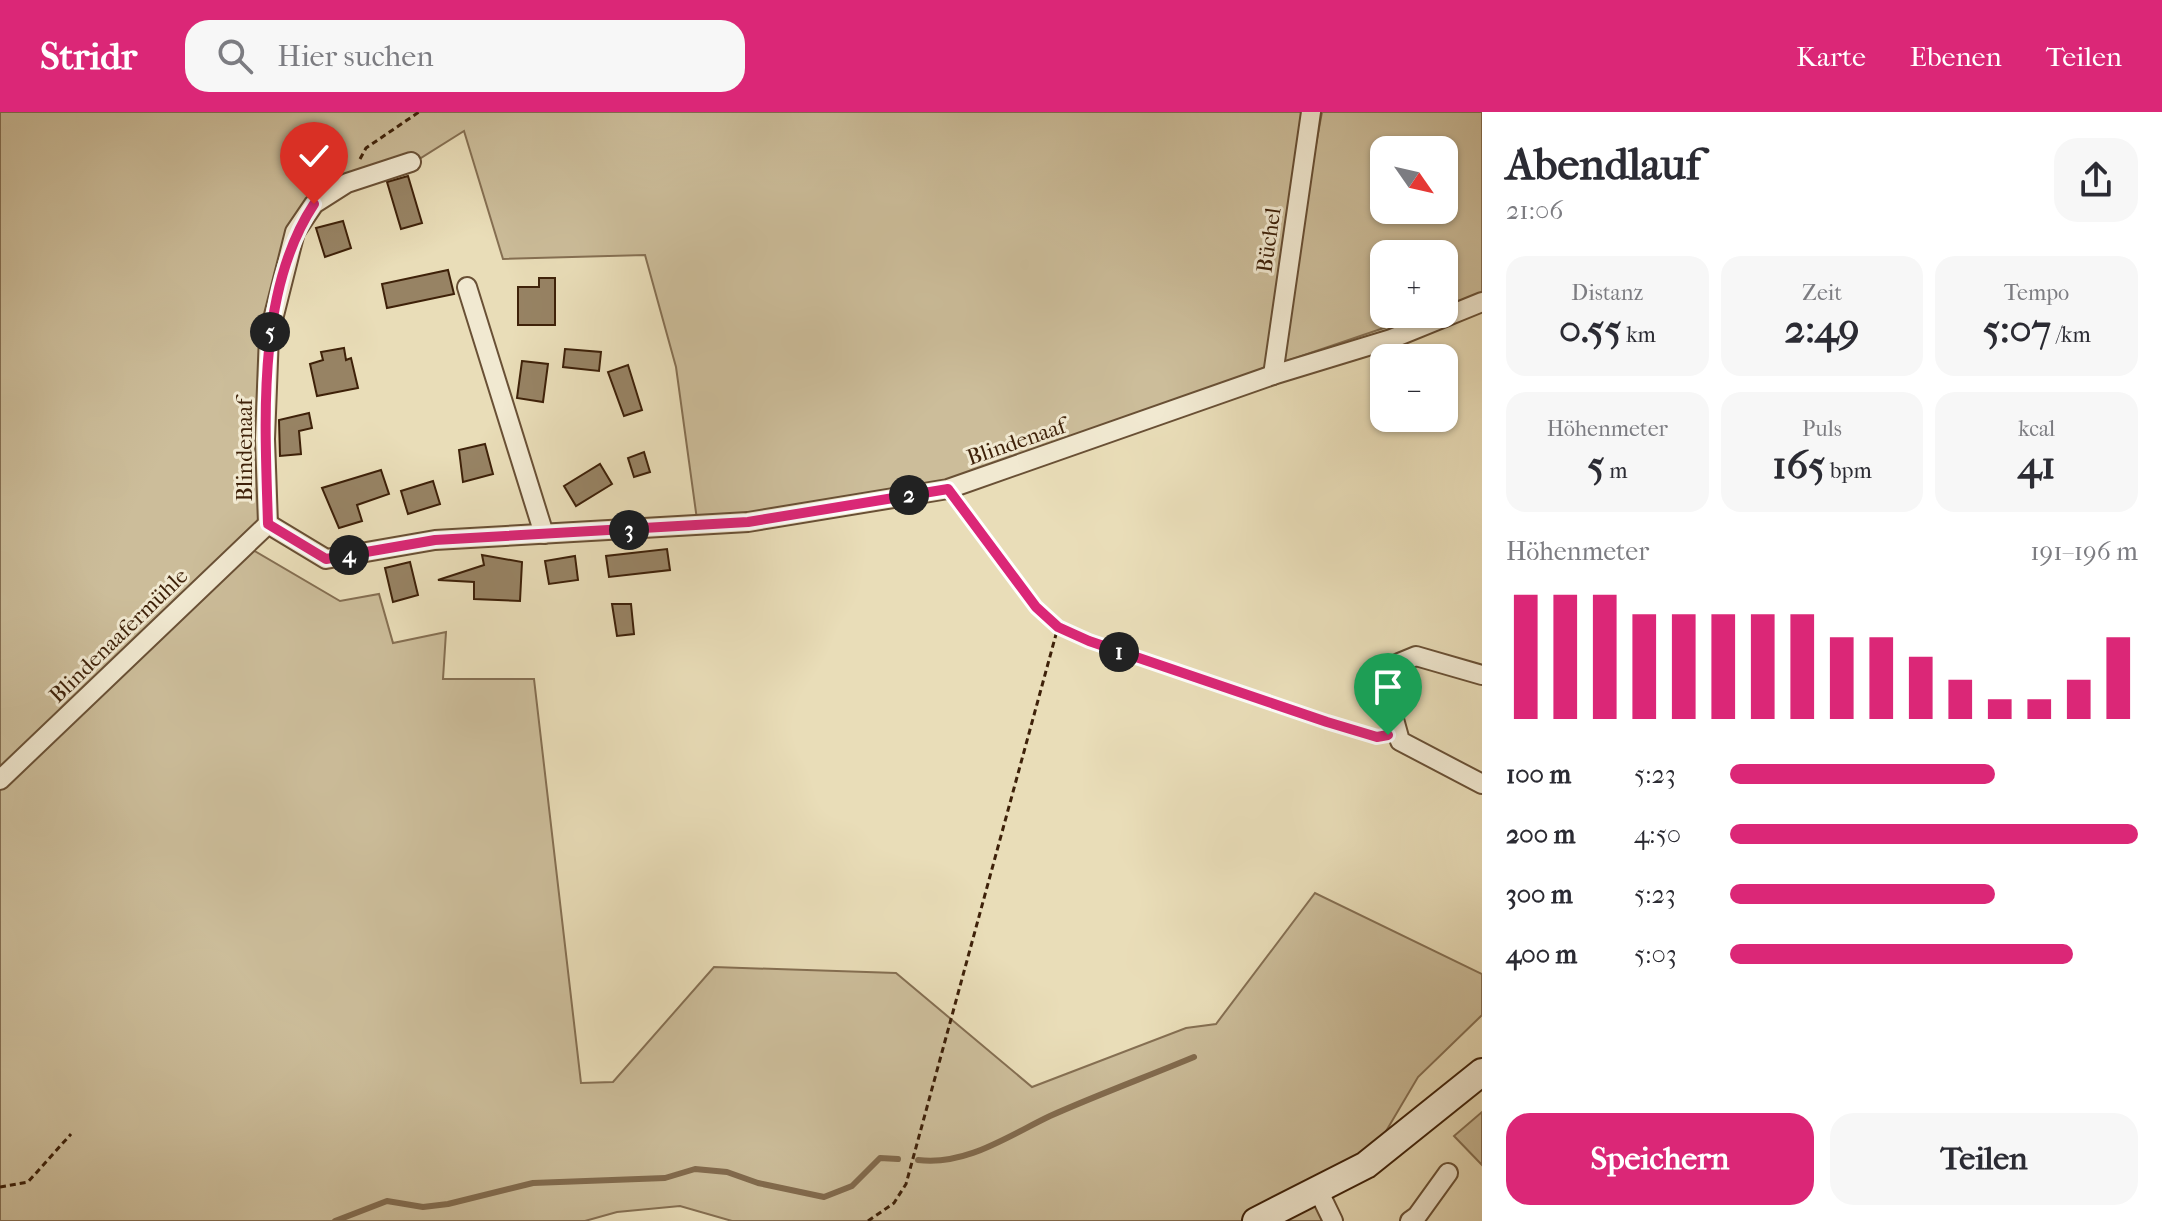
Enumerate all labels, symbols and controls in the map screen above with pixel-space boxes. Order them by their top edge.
search box [185,20,745,92]
text: Stridr [40,34,137,79]
icon: search [213,34,257,78]
text: Hier suchen [277,39,434,74]
text: Karte [1796,40,1866,73]
text: Ebenen [1910,40,2002,73]
text: Teilen [2046,40,2122,73]
pin [280,122,348,204]
icon: check [292,134,336,178]
north arrow [1370,136,1458,224]
map controls [1370,136,1458,432]
button: share [2054,138,2138,222]
text: Abendlauf [1506,139,1700,190]
text: 21:06 [1506,195,1563,226]
street label: Büchel [1252,206,1286,274]
button: + [1370,240,1458,328]
text: Distanz [1571,280,1643,306]
text: Zeit [1802,280,1842,306]
text: Tempo [2004,280,2069,306]
text: 0.55 [1559,306,1621,352]
text: 2:49 [1785,306,1859,352]
text: 5:07 [1983,306,2051,352]
pin: 5 [250,312,290,352]
text: 5 [265,319,275,345]
text: km [1621,322,1656,348]
text: /km [2051,322,2091,348]
button: − [1370,344,1458,432]
street label: Blindenaaf [232,394,258,501]
street label: Blindenaaf [963,411,1074,471]
text: Höhenmeter [1547,416,1668,442]
text: Puls [1802,416,1842,442]
text: kcal [2018,416,2055,442]
text: 5 [1587,442,1604,488]
text: 165 [1772,442,1825,488]
text: 41 [2018,442,2056,488]
text: m [1604,458,1627,484]
text: bpm [1825,458,1872,484]
pin: 2 [889,475,929,515]
text: 2 [903,482,915,508]
pin: 3 [609,510,649,550]
text: 3 [624,517,634,543]
pin: 4 [329,535,369,575]
text: Höhenmeter [1506,536,1649,567]
text: 191–196 m [2030,536,2138,567]
text: 4 [343,542,356,568]
street label: Blindenaafermühle [44,563,193,708]
pin: 1 [1099,632,1139,672]
text: 1 [1115,639,1123,665]
pin [1354,653,1422,735]
icon: arrive [1366,665,1410,709]
text: 100 m [1506,759,1571,790]
text: 5:23 [1634,759,1676,790]
text: 200 m [1506,819,1575,850]
text: 4:50 [1634,819,1681,850]
text: 300 m [1506,879,1573,910]
text: 5:23 [1634,879,1676,910]
text: 400 m [1506,939,1577,970]
text: 5:03 [1634,939,1677,970]
button: Speichern [1506,1113,1814,1205]
button: Teilen [1830,1113,2138,1205]

